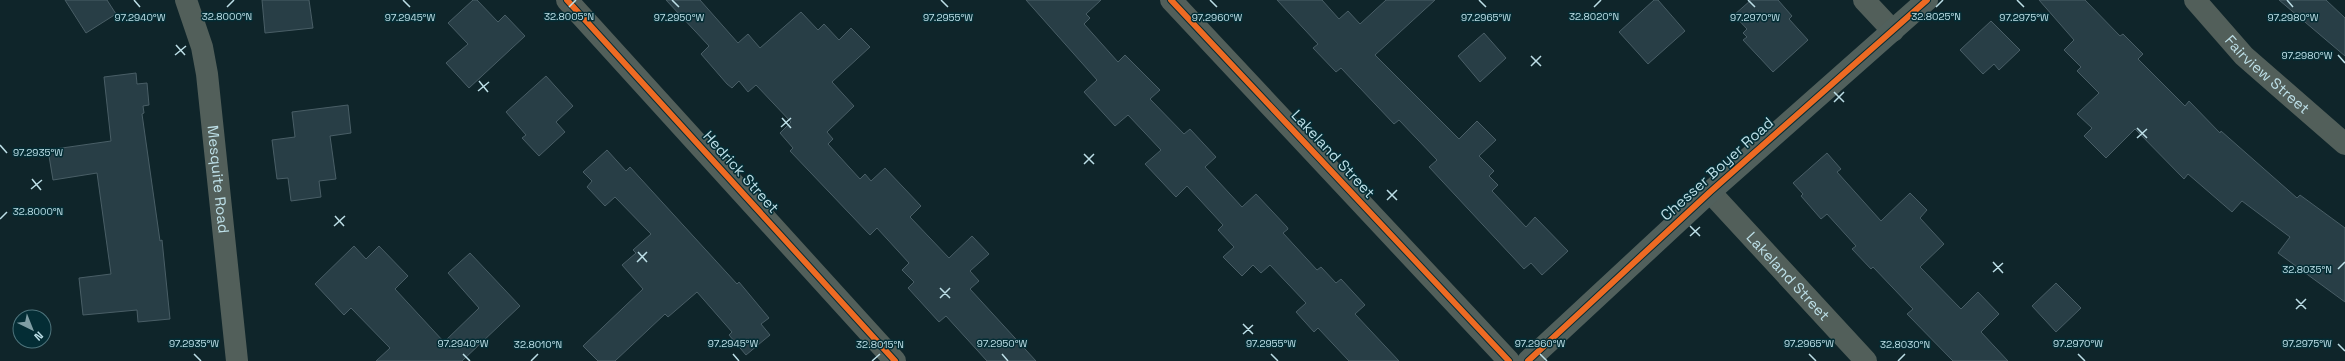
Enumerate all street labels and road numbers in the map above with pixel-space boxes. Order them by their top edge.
street label: Fairview Street [2221,31,2314,118]
street label: Lakeland Street [1287,105,1379,202]
street label: Chesser Boyer Road [1656,113,1777,224]
street label: Mesquite Road [203,124,234,234]
street label: Hedrick Street [699,126,783,217]
street label: Lakeland Street [1743,228,1834,325]

